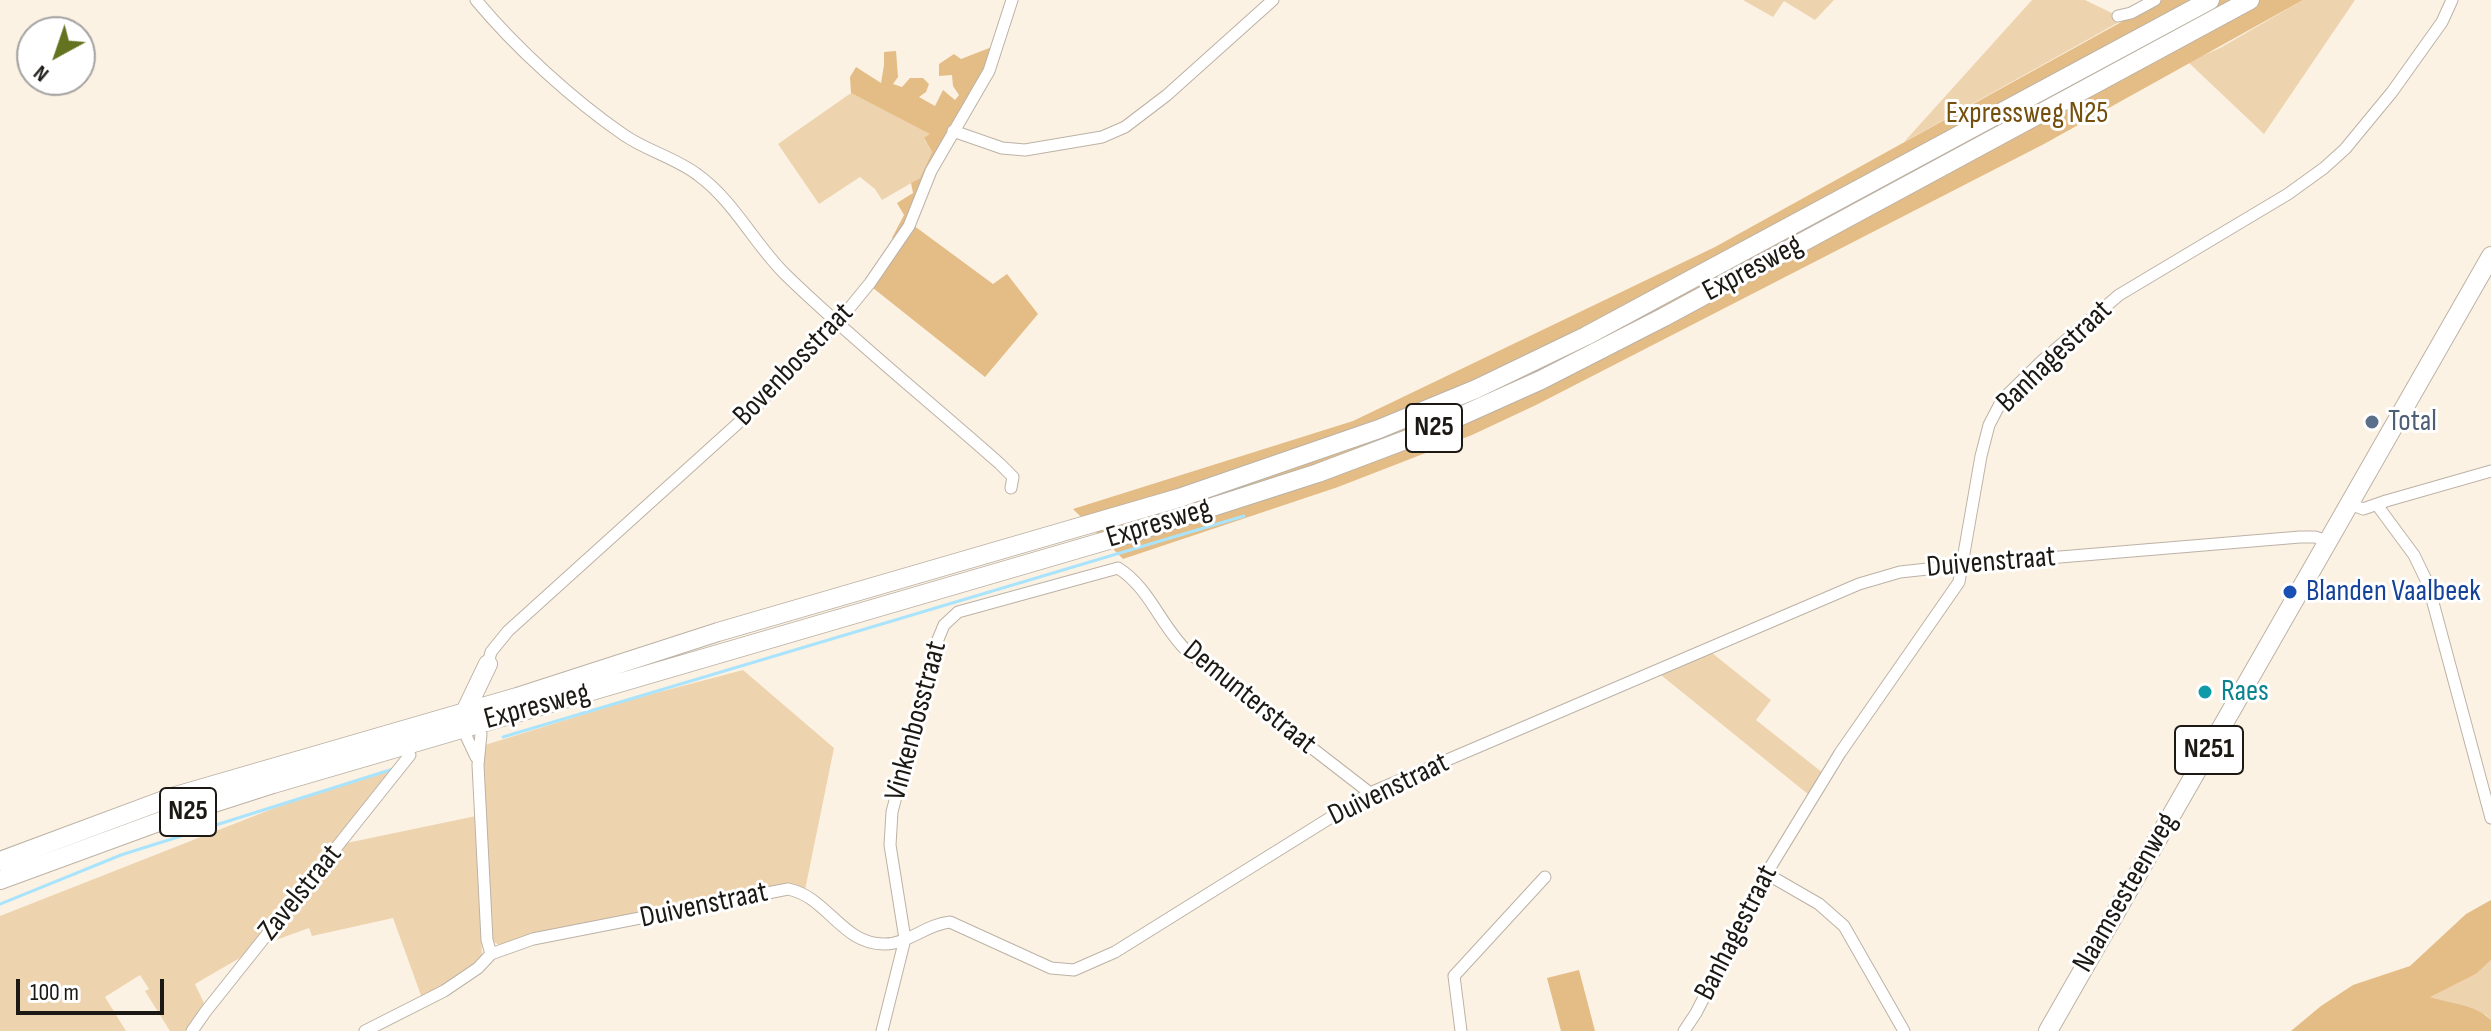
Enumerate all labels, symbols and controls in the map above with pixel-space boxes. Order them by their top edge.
north arrow [16,16,96,96]
text: N [28,59,55,87]
park label: Expressweg N25 [1946,96,2108,132]
street label: Expresweg [1697,228,1809,310]
street label: Banhagestraat [1990,293,2120,421]
street label: Bovenbosstraat [726,296,862,434]
road number: N25 [1406,404,1462,452]
place label: Total [2388,404,2437,440]
marker: Total [2363,413,2381,431]
street label: Expresweg [1102,491,1216,557]
street label: Duivenstraat [1925,539,2057,587]
place label: Blanden Vaalbeek [2306,574,2481,610]
marker: Blanden Vaalbeek [2281,583,2299,601]
street label: Demunterstraat [1175,633,1323,763]
street label: Vinkenbosstraat [878,637,956,805]
place label: Raes [2221,674,2269,710]
street label: Expresweg [480,676,594,738]
marker: Raes [2196,683,2214,701]
road number: N251 [2175,726,2243,774]
street label: Duivenstraat [1323,745,1455,835]
road number: N25 [160,788,216,836]
street label: Naamsesteenweg [2066,807,2186,979]
street label: Zavelstraat [252,838,350,948]
street label: Banhagestraat [1688,860,1786,1006]
street label: Duivenstraat [637,875,771,937]
scale bar [20,963,168,1013]
text: 100 m [30,978,79,1007]

